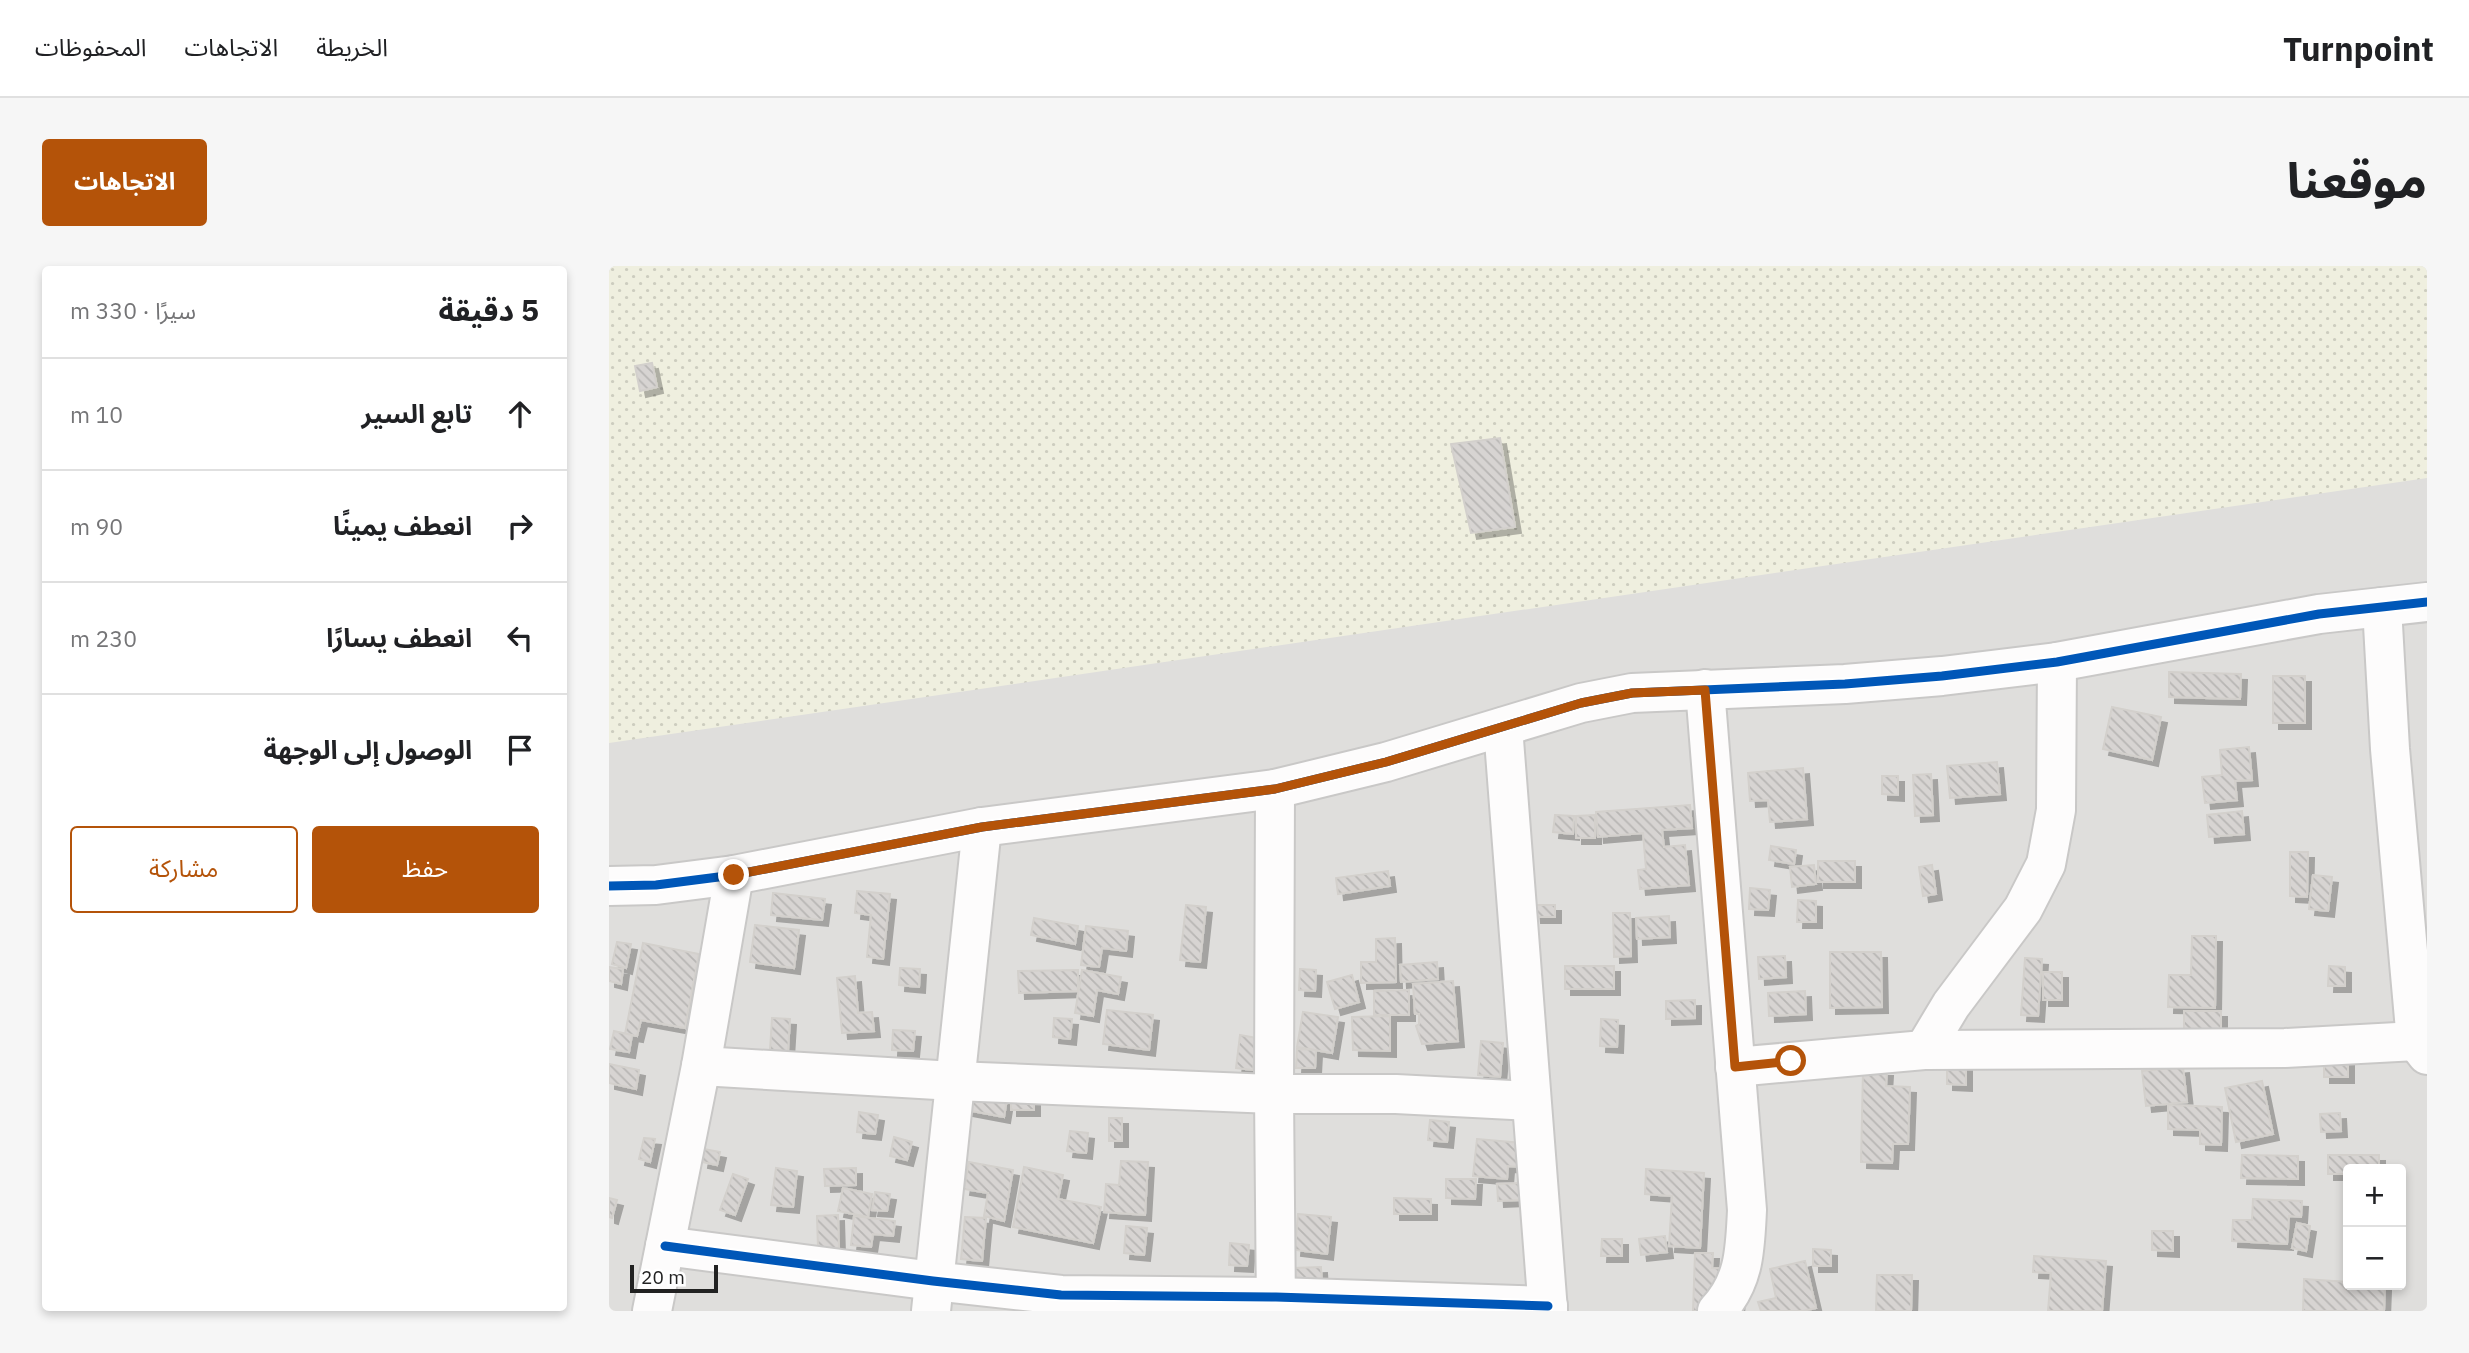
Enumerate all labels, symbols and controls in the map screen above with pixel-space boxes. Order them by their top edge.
text: Turnpoint [2283,27,2434,70]
text: المحفوظات [35,31,146,63]
text: الاتجاهات [184,31,278,63]
text: الخريطة [316,31,388,63]
button: الاتجاهات [42,139,207,226]
text: موقعنا [2287,148,2427,211]
text: 5 دقيقة [438,290,539,329]
text: سيرًا · 330 m [70,295,196,325]
icon: ahead [501,395,539,433]
text: تابع السير [362,396,472,430]
text: 10 m [70,399,123,429]
icon: right [501,507,539,545]
text: انعطف يمينًا [333,508,472,542]
text: 90 m [70,511,123,541]
icon: left [501,619,539,657]
text: انعطف يسارًا [326,620,472,654]
text: 230 m [70,623,137,653]
icon: arrive [501,731,539,769]
text: الوصول إلى الوجهة [263,732,472,766]
button: مشاركة [70,826,298,913]
button: حفظ [312,826,539,913]
route end [718,859,749,890]
route start [1775,1045,1806,1076]
map controls [2343,1164,2406,1290]
button: + [2343,1164,2406,1227]
button: − [2343,1227,2406,1290]
scale bar [630,1262,717,1294]
text: 20 m [641,1265,685,1289]

